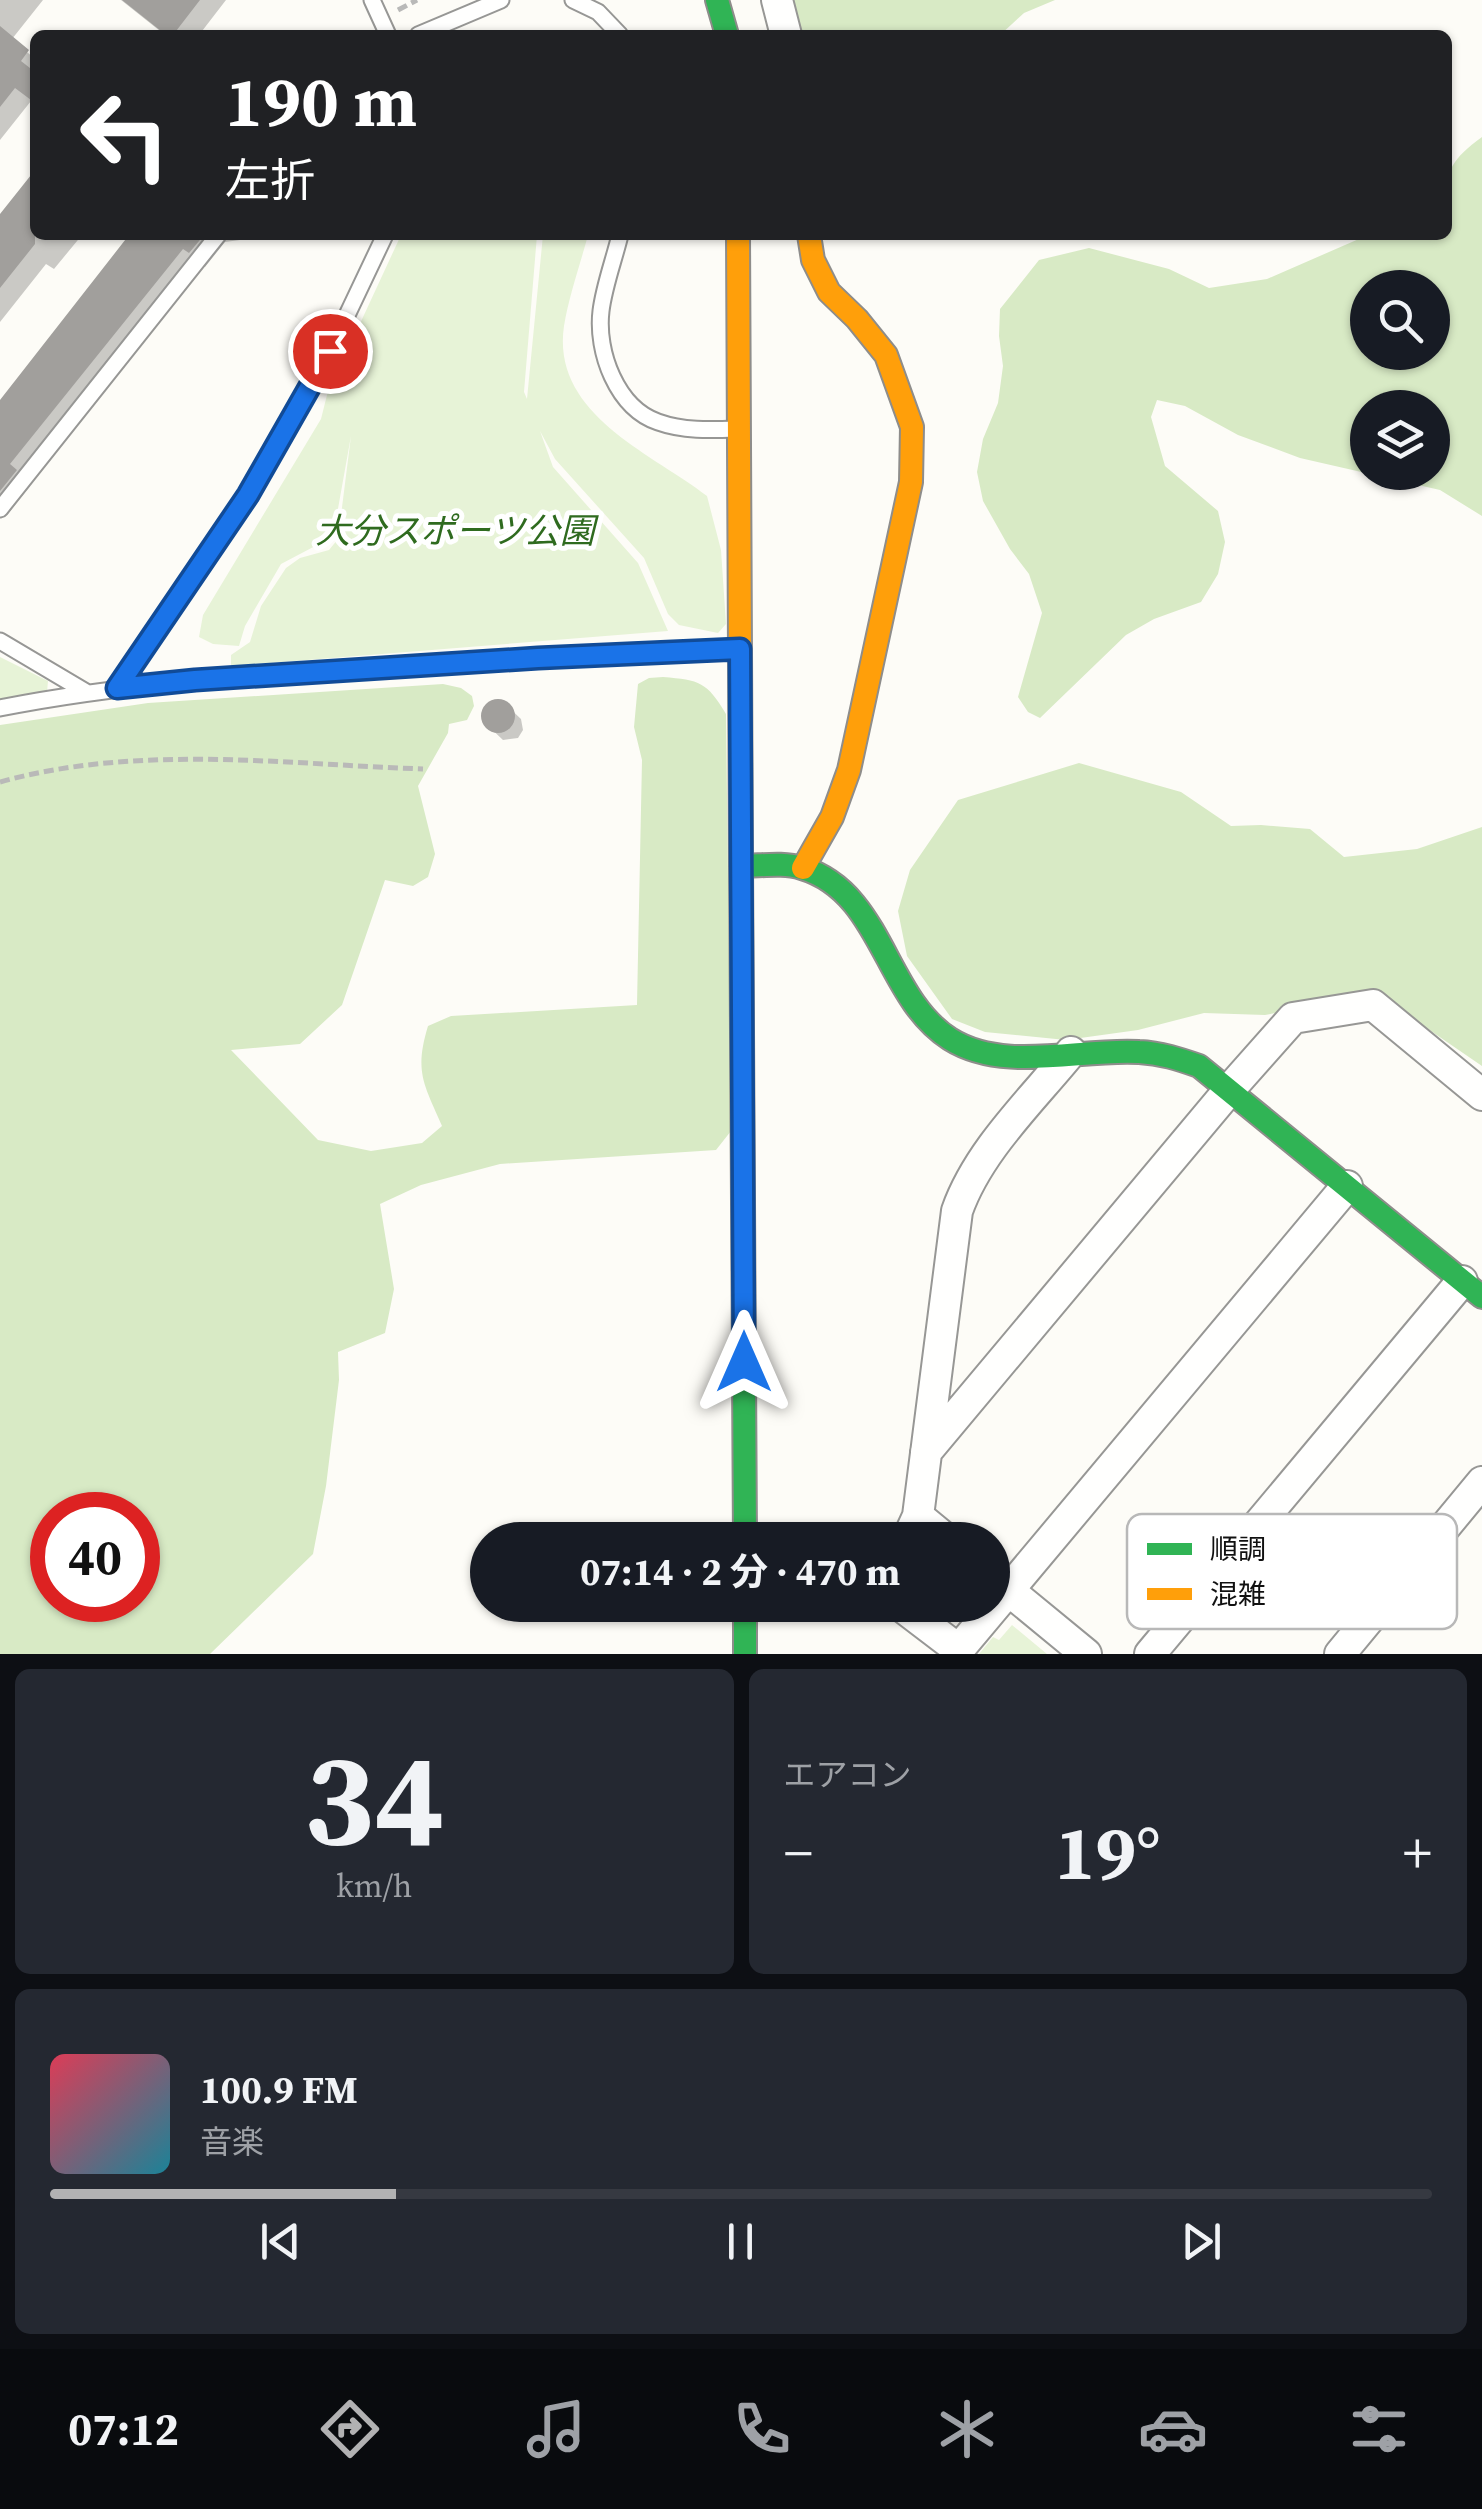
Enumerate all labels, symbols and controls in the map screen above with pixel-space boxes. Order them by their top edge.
text: 190 m [225,53,417,149]
icon: left [60,70,190,200]
text: 左折 [225,149,315,211]
map controls [1350,270,1450,490]
button: search [1350,270,1450,370]
pin [288,309,373,394]
icon: arrive [303,324,358,379]
button: layers [1350,390,1450,490]
park label: 大分スポーツ公園 [315,507,600,555]
position arrow [692,1310,796,1414]
speed limit sign: 40 [30,1492,160,1622]
legend [1127,1514,1457,1629]
text: 順調 [1210,1530,1266,1568]
text: 07:14 · 2 分 · 470 m [580,1546,900,1598]
text: 混雑 [1210,1575,1266,1613]
text: 34 [304,1709,445,1888]
text: エアコン [784,1753,912,1797]
text: 19° [1055,1801,1161,1904]
text: − [784,1815,813,1890]
text: + [1403,1815,1432,1890]
text: km/h [336,1864,412,1908]
text: 100.9 FM [200,2064,358,2116]
text: 音楽 [200,2120,264,2164]
icon: previous [253,2214,308,2269]
icon: pause [713,2214,768,2269]
icon: next [1174,2214,1229,2269]
icon: directions [315,2394,385,2464]
icon: music [521,2394,591,2464]
icon: phone [727,2394,797,2464]
icon: climate [932,2394,1002,2464]
icon: car [1138,2394,1208,2464]
icon: filters [1344,2394,1414,2464]
text: 07:12 [68,2398,179,2460]

